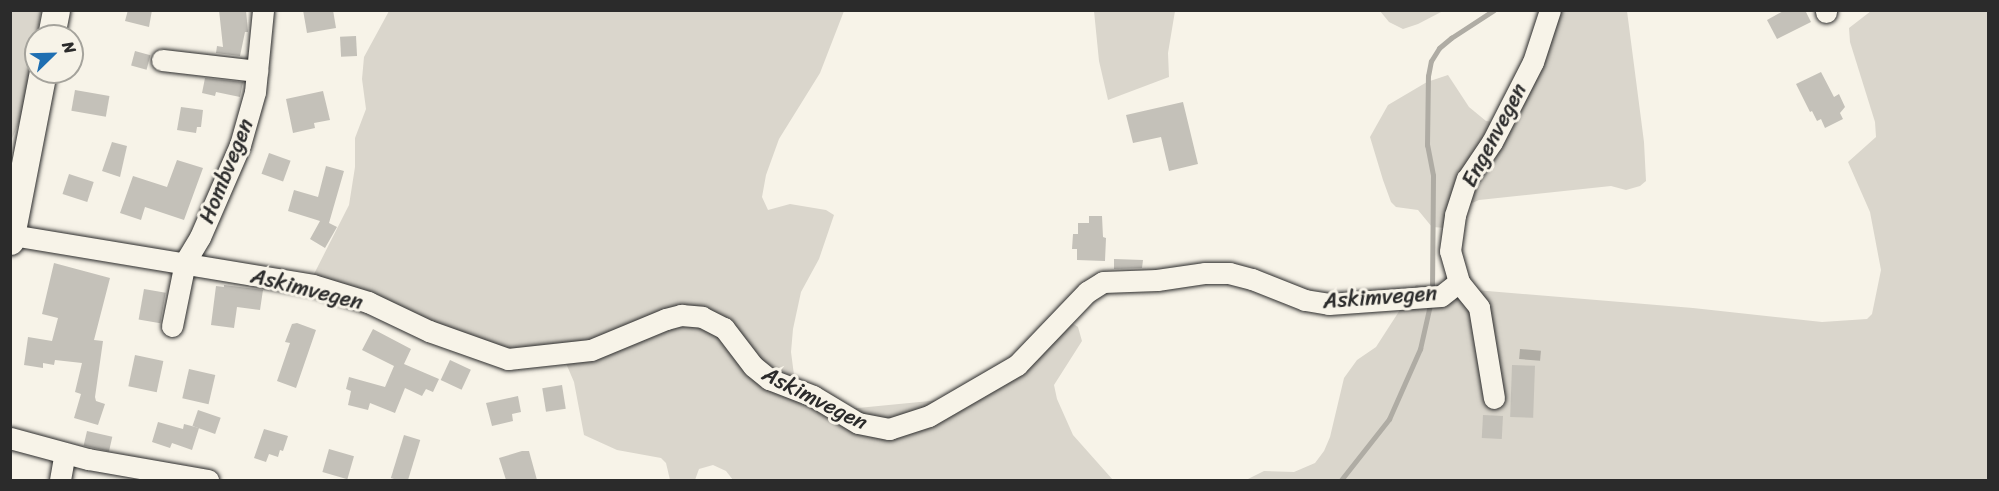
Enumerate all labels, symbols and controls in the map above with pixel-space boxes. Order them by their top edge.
north arrow [24,24,84,84]
text: N [54,37,85,58]
street label: Engenvegen [1456,79,1532,191]
street label: Hombvegen [193,115,259,227]
street label: Askimvegen [248,262,366,316]
street label: Askimvegen [1322,280,1438,314]
street label: Askimvegen [758,360,872,436]

